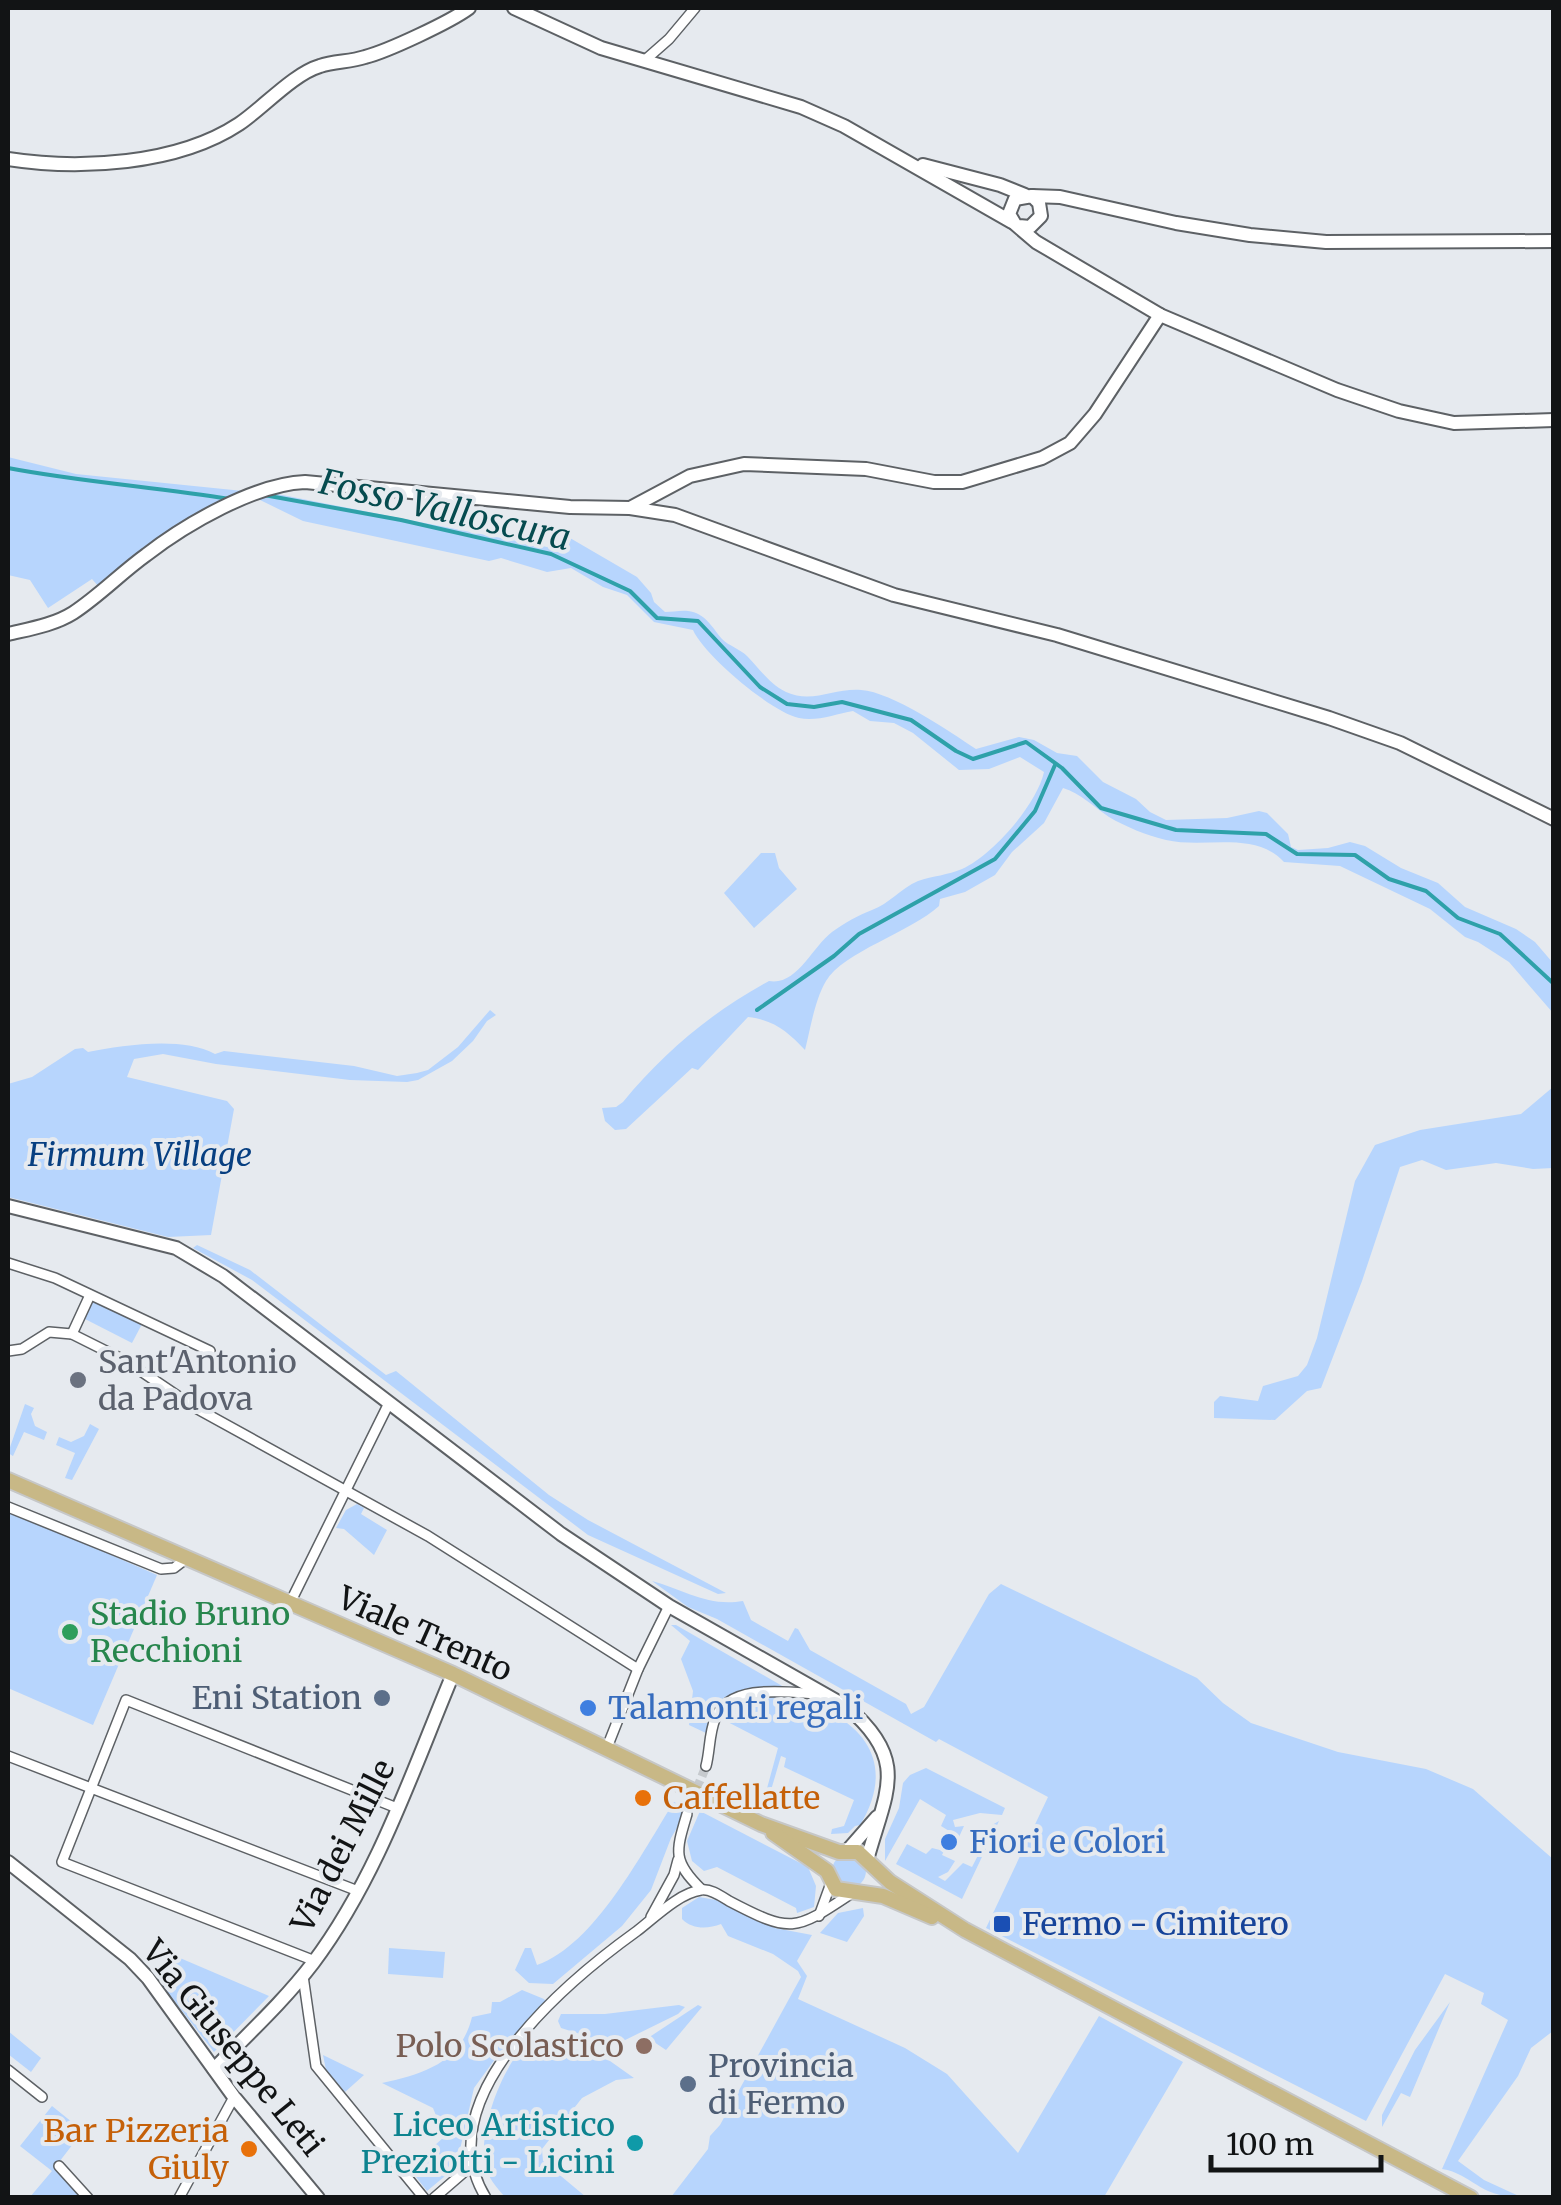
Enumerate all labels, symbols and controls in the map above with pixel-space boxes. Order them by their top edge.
water label: Fosso Valloscura [314,460,575,560]
park label: Firmum Village [27,1135,252,1175]
place label: Sant'Antonio da Padova [98,1342,297,1419]
marker: Sant'Antonio da Padova [67,1369,89,1391]
street label: Viale Trento [331,1577,518,1690]
place label: Stadio Bruno Recchioni [90,1594,290,1671]
marker: Stadio Bruno Recchioni [59,1621,81,1643]
place label: Eni Station [191,1678,362,1718]
marker: Eni Station [371,1687,393,1709]
place label: Talamonti regali [608,1688,863,1728]
marker: Talamonti regali [577,1697,599,1719]
street label: Via dei Mille [282,1753,404,1940]
place label: Caffellatte [663,1778,820,1818]
marker: Caffellatte [632,1787,654,1809]
place label: Fiori e Colori [969,1822,1166,1862]
marker: Fiori e Colori [938,1831,960,1853]
place label: Fermo - Cimitero [1022,1904,1289,1944]
marker: Fermo - Cimitero [991,1913,1013,1935]
street label: Via Giuseppe Leti [133,1931,332,2164]
place label: Polo Scolastico [395,2026,624,2066]
marker: Polo Scolastico [633,2035,655,2057]
place label: Provincia di Fermo [708,2046,854,2123]
marker: Provincia di Fermo [677,2073,699,2095]
place label: Liceo Artistico Preziotti - Licini [361,2105,615,2182]
scale bar [1211,2110,1381,2172]
place label: Bar Pizzeria Giuly [43,2111,229,2188]
text: 100 m [1226,2125,1314,2163]
marker: Liceo Artistico Preziotti - Licini [624,2132,646,2154]
marker: Bar Pizzeria Giuly [238,2138,260,2160]

